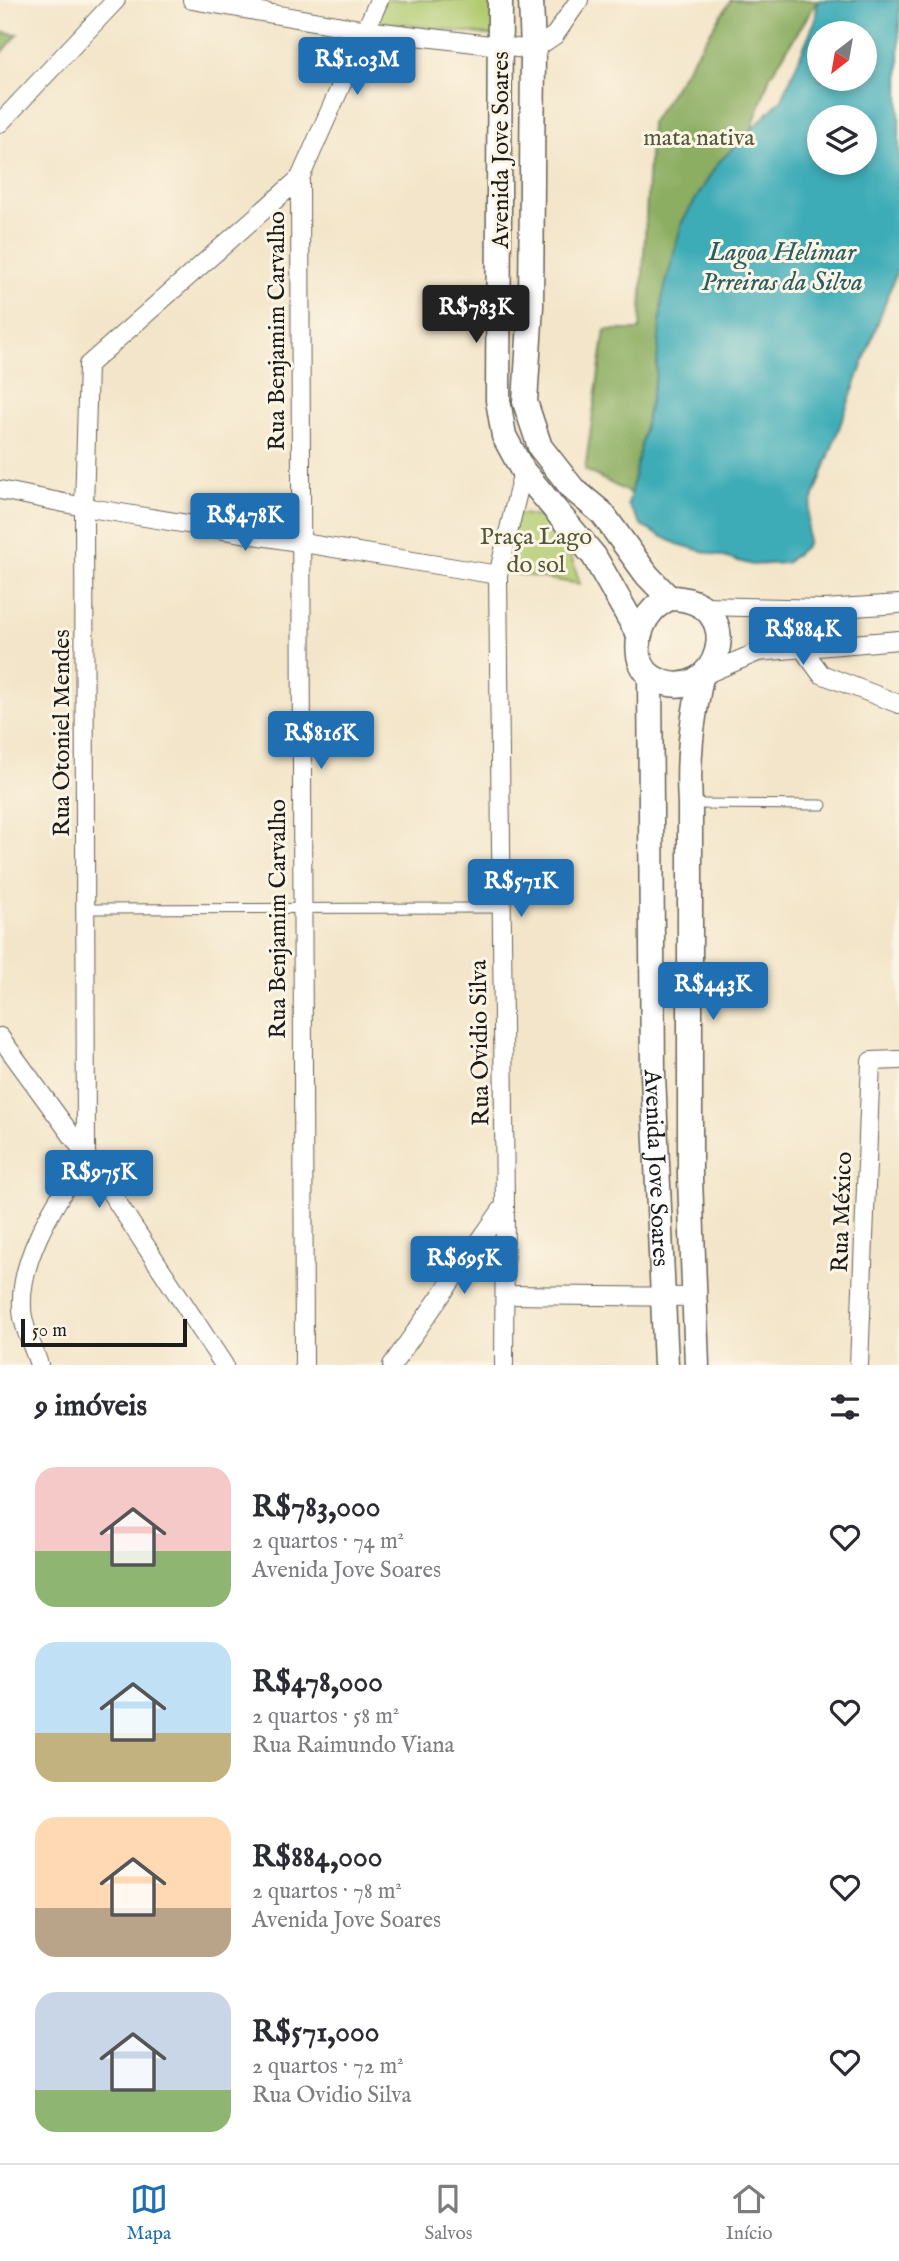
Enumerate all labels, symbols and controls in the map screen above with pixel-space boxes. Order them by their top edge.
north arrow [807,21,877,91]
map controls [807,21,877,175]
pin: R$1.03M [292,38,422,97]
text: R$1.03M [314,45,400,74]
street label: Avenida Jove Soares [486,51,517,250]
button: layers [807,105,877,175]
park label: mata nativa [643,123,755,154]
street label: Rua Benjamim Carvalho [262,211,293,451]
water label: Lagoa Helimar Prreiras da Silva [701,236,863,299]
pin: R$783K [419,286,533,345]
text: R$783K [438,293,514,322]
pin: R$478K [188,494,302,553]
text: R$478K [206,501,284,530]
park label: Praça Lago do sol [480,522,592,581]
pin: R$884K [746,608,860,667]
text: R$884K [765,615,841,644]
street label: Rua Otoniel Mendes [47,629,78,837]
pin: R$816K [264,712,378,771]
text: R$816K [284,719,358,748]
street label: Rua Benjamim Carvalho [263,799,294,1039]
pin: R$571K [464,860,578,919]
text: R$571K [484,867,558,896]
street label: Rua Ovidio Silva [464,959,497,1126]
pin: R$443K [656,962,770,1022]
text: R$443K [674,970,752,999]
street label: Avenida Jove Soares [636,1068,676,1267]
pin: R$975K [42,1150,156,1210]
street label: Rua México [825,1151,860,1273]
text: R$975K [61,1158,137,1187]
pin: R$695K [407,1236,521,1296]
text: R$695K [427,1244,501,1273]
scale bar [21,1316,187,1348]
text: 50 m [32,1319,67,1343]
text: 9 imóveis [35,1388,147,1426]
icon: filters [826,1388,864,1426]
text: R$783,000 [252,1489,380,1527]
icon: home [91,1495,175,1579]
icon: heart [826,1518,864,1556]
text: 2 quartos · 74 m² [252,1527,404,1556]
text: Avenida Jove Soares [252,1556,441,1585]
text: R$478,000 [252,1664,383,1702]
icon: home [91,1670,175,1754]
icon: heart [826,1693,864,1731]
text: 2 quartos · 58 m² [252,1702,399,1731]
text: Rua Raimundo Viana [252,1731,455,1760]
text: R$884,000 [252,1839,383,1877]
icon: home [91,1845,175,1929]
icon: heart [826,1868,864,1906]
text: 2 quartos · 78 m² [252,1877,402,1906]
text: Avenida Jove Soares [252,1906,441,1935]
text: R$571,000 [252,2014,380,2052]
icon: home [91,2020,175,2104]
icon: heart [826,2043,864,2081]
text: 2 quartos · 72 m² [252,2052,404,2081]
text: Rua Ovidio Silva [252,2081,411,2110]
tab: Mapa [127,2180,171,2246]
tab: Salvos [424,2180,472,2246]
tab: Início [726,2180,772,2246]

